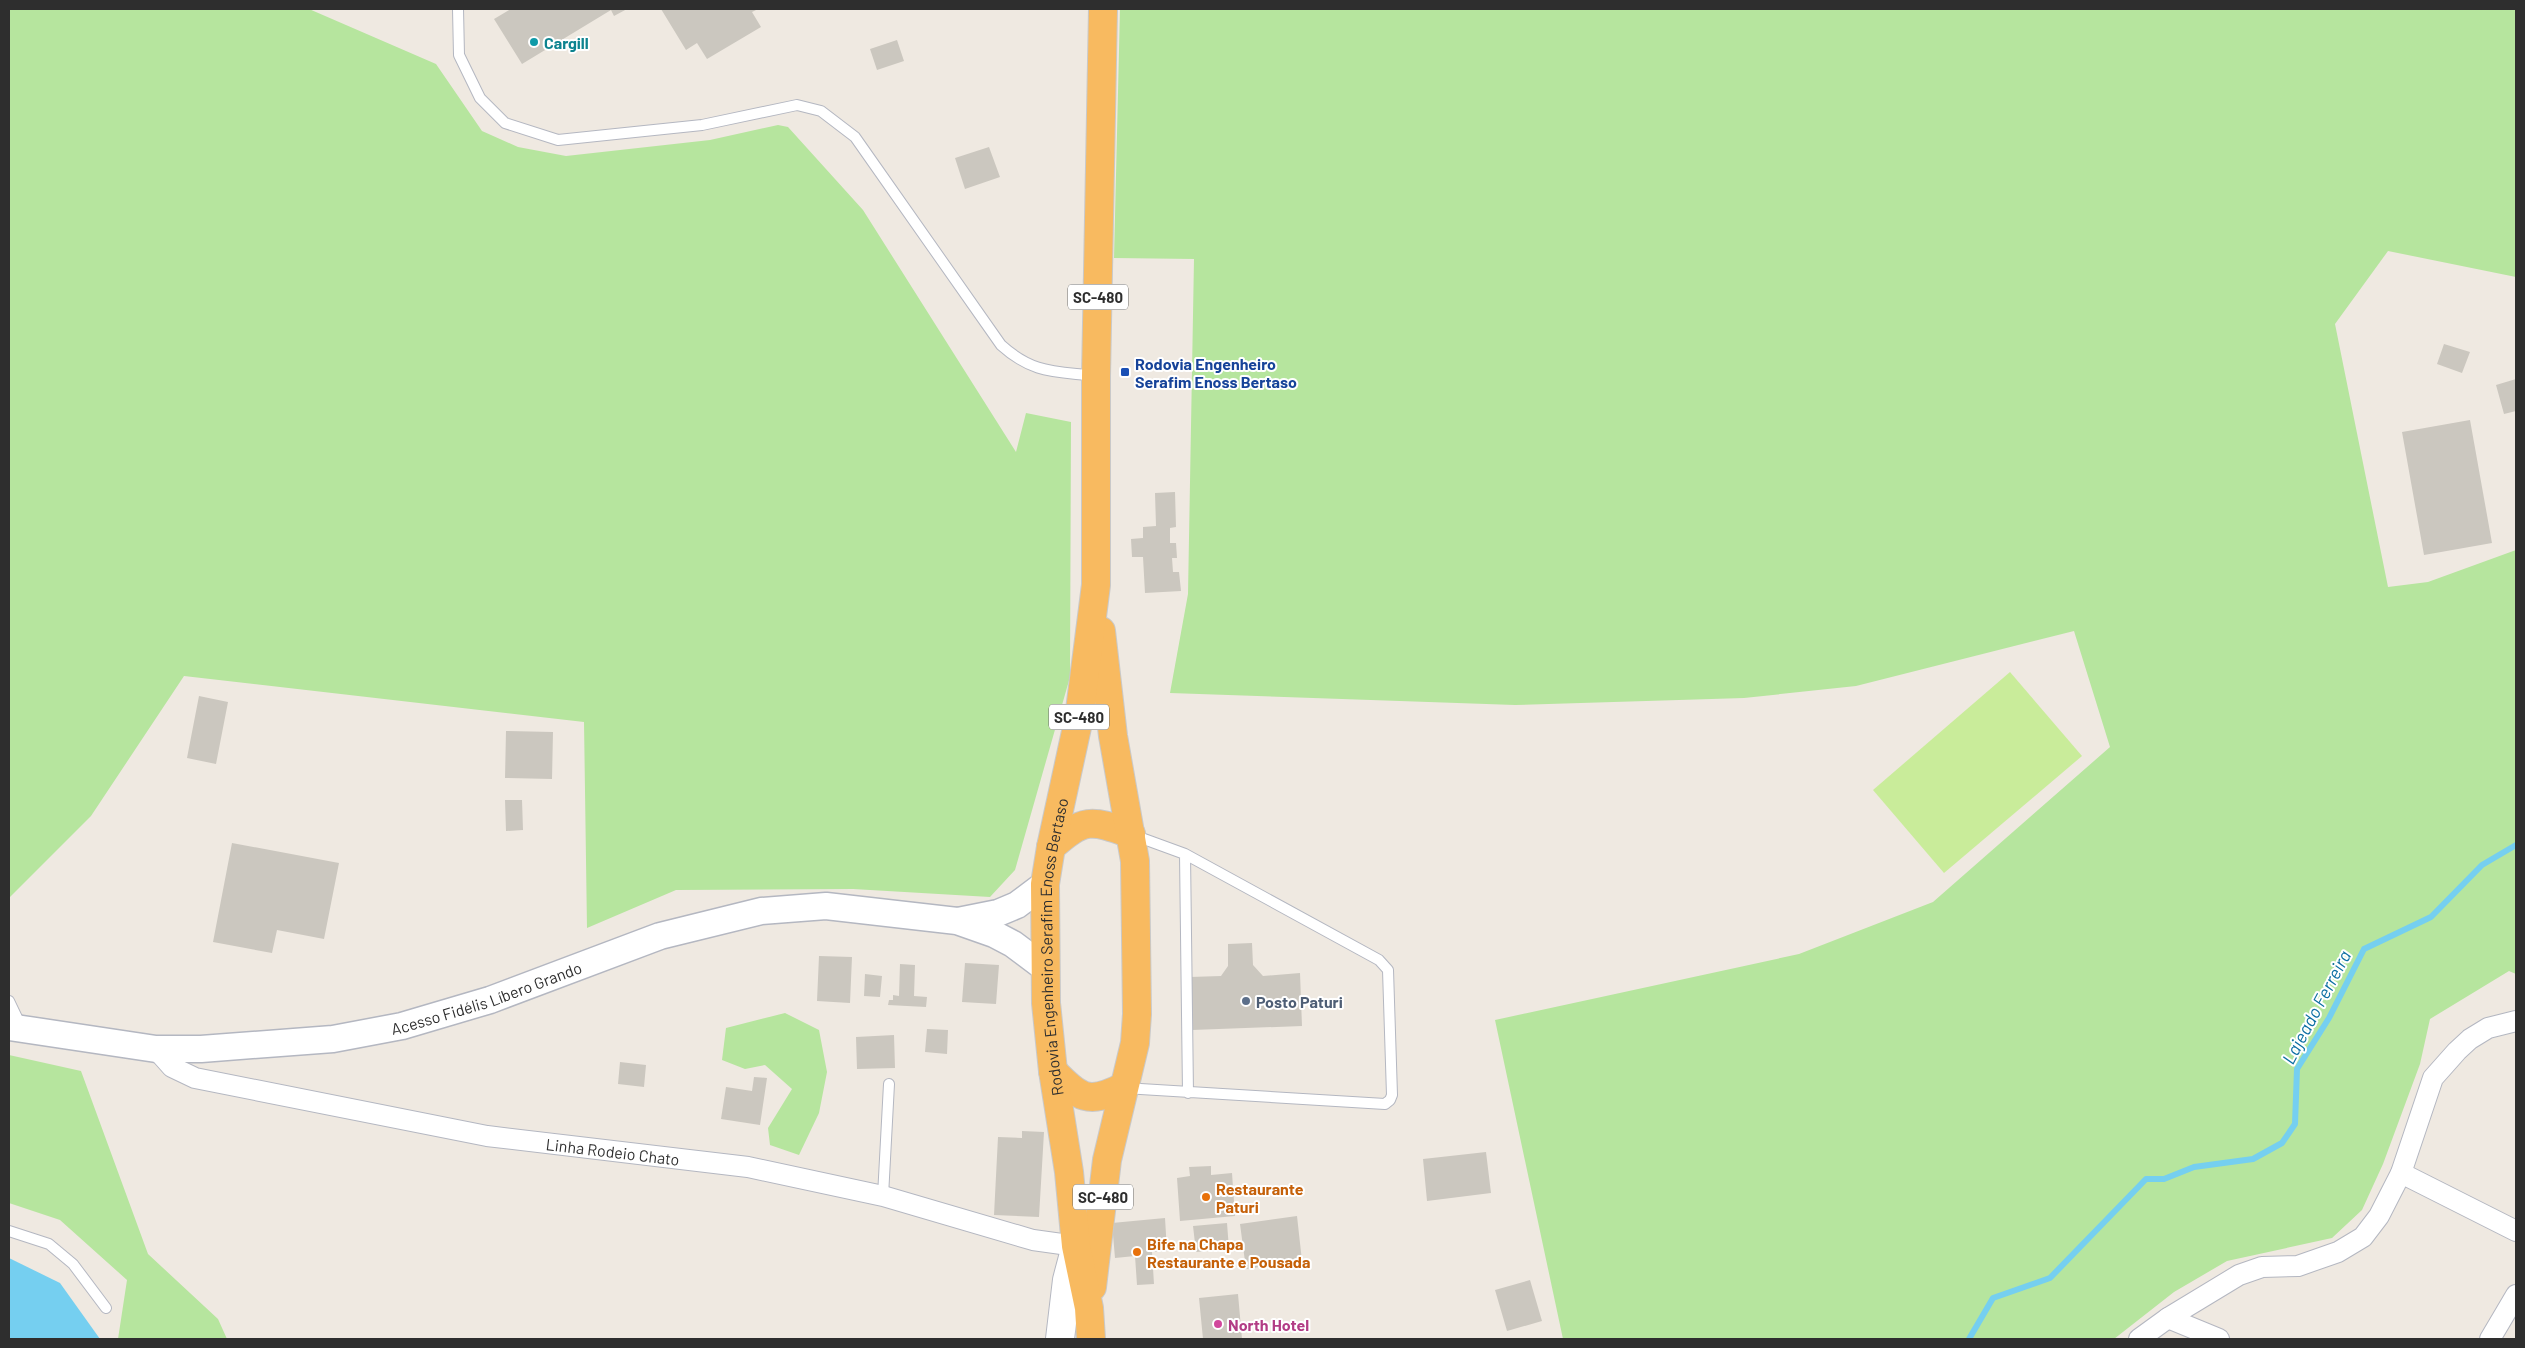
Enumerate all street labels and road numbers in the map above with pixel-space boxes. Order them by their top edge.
road number: SC-480 [1068,284,1128,310]
road number: SC-480 [1049,704,1109,730]
street label: Rodovia Engenheiro Serafim Enoss Bertaso [1035,796,1071,1097]
street label: Acesso Fidélis Líbero Grando [389,957,584,1037]
street label: Linha Rodeio Chato [545,1134,681,1168]
road number: SC-480 [1073,1184,1133,1210]

